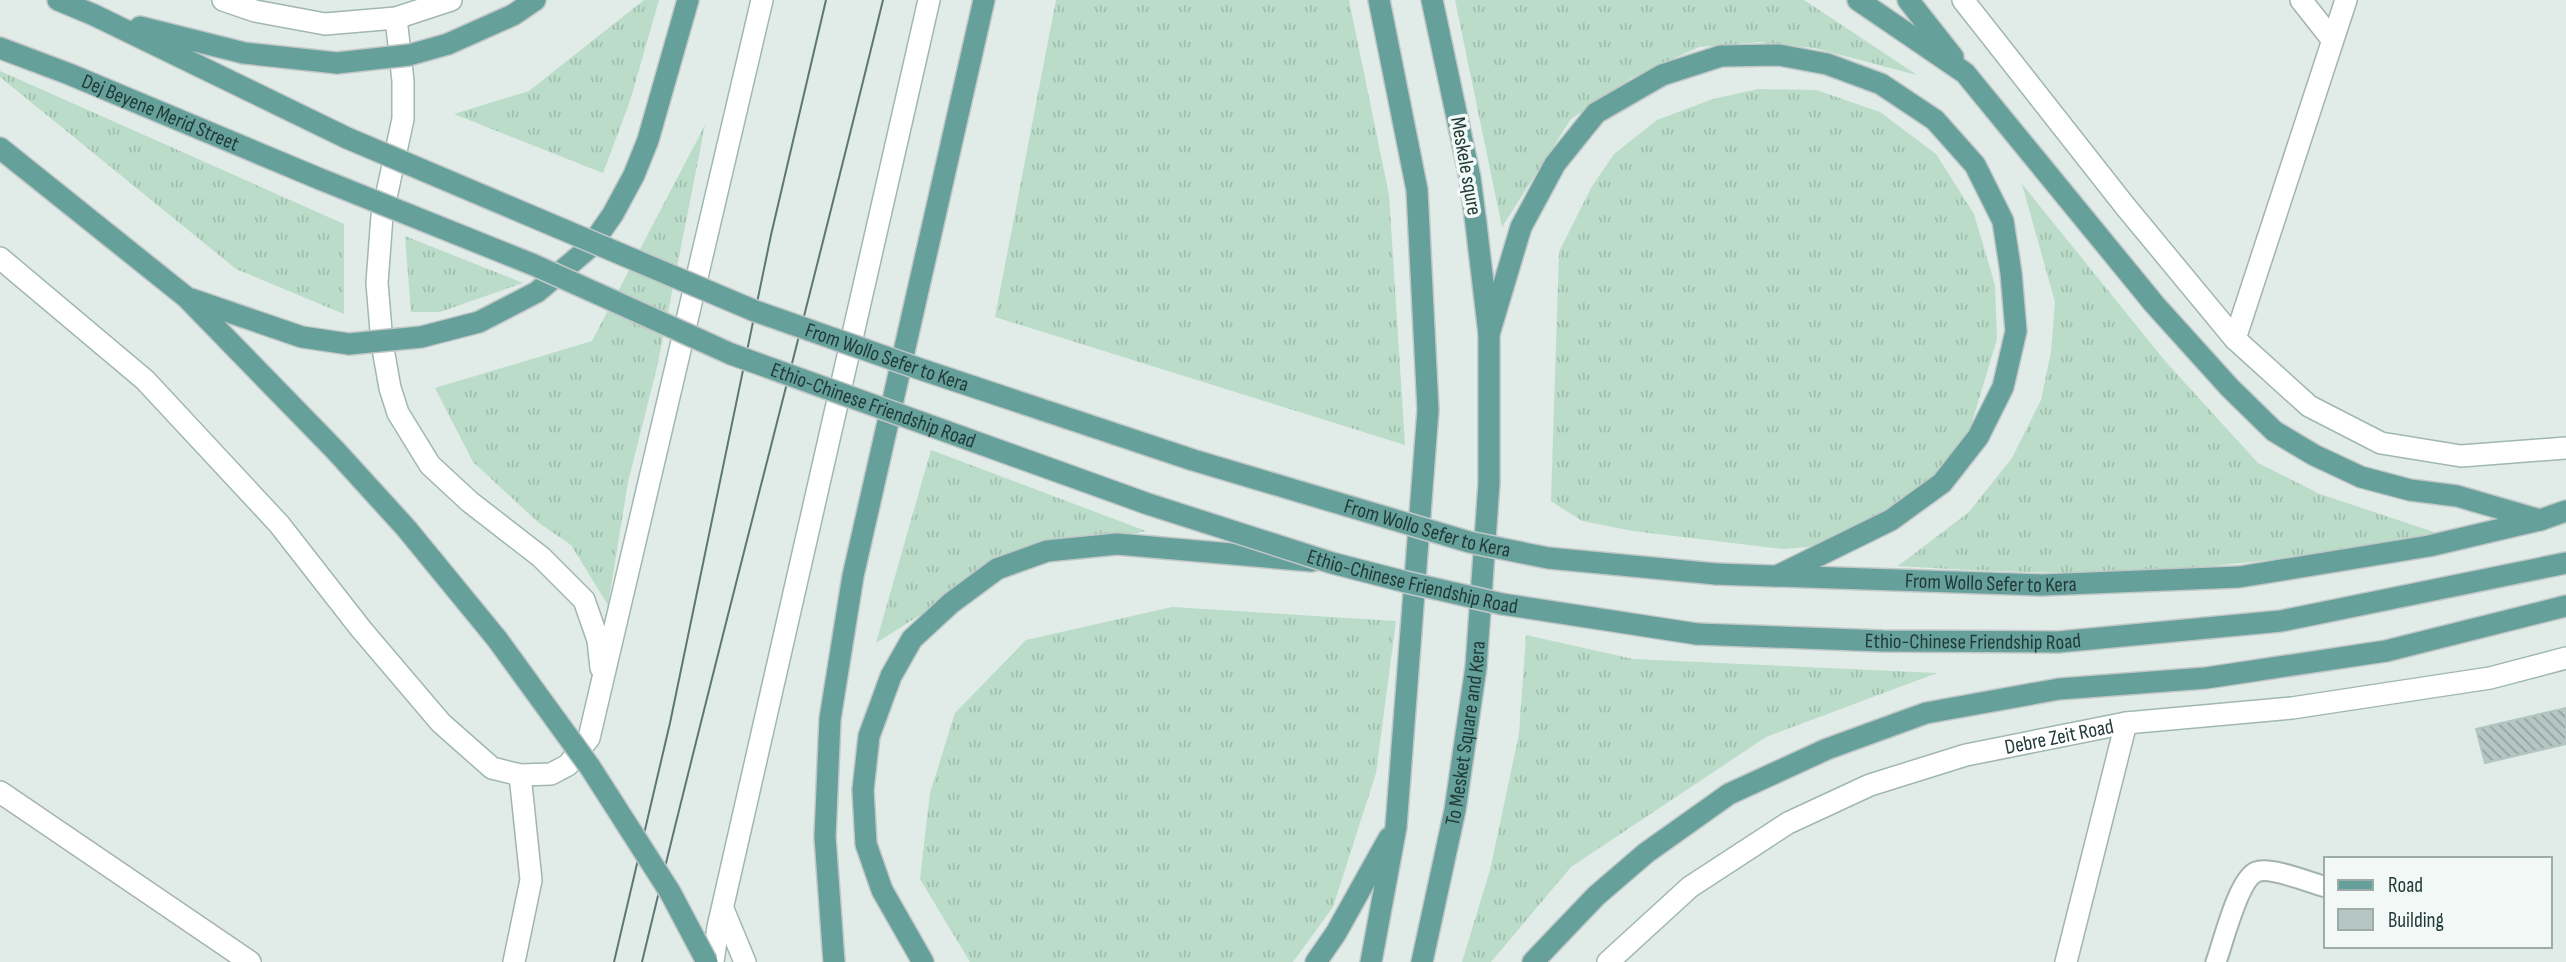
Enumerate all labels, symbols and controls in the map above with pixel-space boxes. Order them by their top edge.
street label: Dej Beyene Merid Street [78,68,243,156]
street label: Meskele squre [1445,115,1487,217]
street label: From Wollo Sefer to Kera [802,317,972,397]
street label: Ethio-Chinese Friendship Road [767,357,979,453]
street label: From Wollo Sefer to Kera [1341,493,1513,563]
street label: Ethio-Chinese Friendship Road [1304,543,1520,619]
street label: From Wollo Sefer to Kera [1905,568,2077,597]
street label: Ethio-Chinese Friendship Road [1864,627,2082,655]
street label: To Mesket Square and Kera [1439,640,1490,828]
street label: Debre Zeit Road [2002,713,2116,759]
legend [2324,857,2552,948]
text: Road [2388,873,2423,898]
text: Building [2388,908,2444,933]

